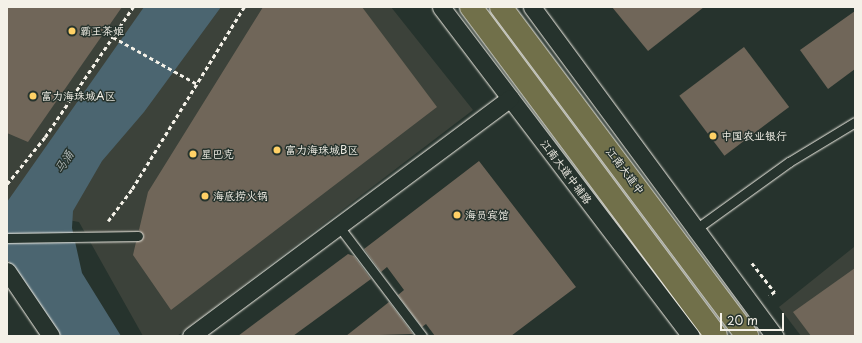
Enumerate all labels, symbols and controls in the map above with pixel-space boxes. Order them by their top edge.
place label: 霸王茶姬 [80,24,124,38]
marker: 霸王茶姬 [67,26,77,36]
place label: 富力海珠城A区 [41,89,115,103]
marker: 富力海珠城A区 [28,91,38,101]
place label: 中国农业银行 [721,129,787,143]
marker: 中国农业银行 [708,131,718,141]
street label: 江南大道中辅路 [538,137,594,207]
place label: 富力海珠城B区 [285,143,358,157]
marker: 富力海珠城B区 [272,145,282,155]
street label: 江南大道中 [603,145,647,197]
place label: 星巴克 [201,147,234,161]
water label: 马涌 [51,148,77,176]
marker: 星巴克 [188,149,198,159]
place label: 海底捞火锅 [213,189,268,203]
marker: 海底捞火锅 [200,191,210,201]
place label: 海员宾馆 [465,208,509,222]
marker: 海员宾馆 [452,210,462,220]
scale bar [722,305,786,331]
text: 20 m [727,311,758,329]

